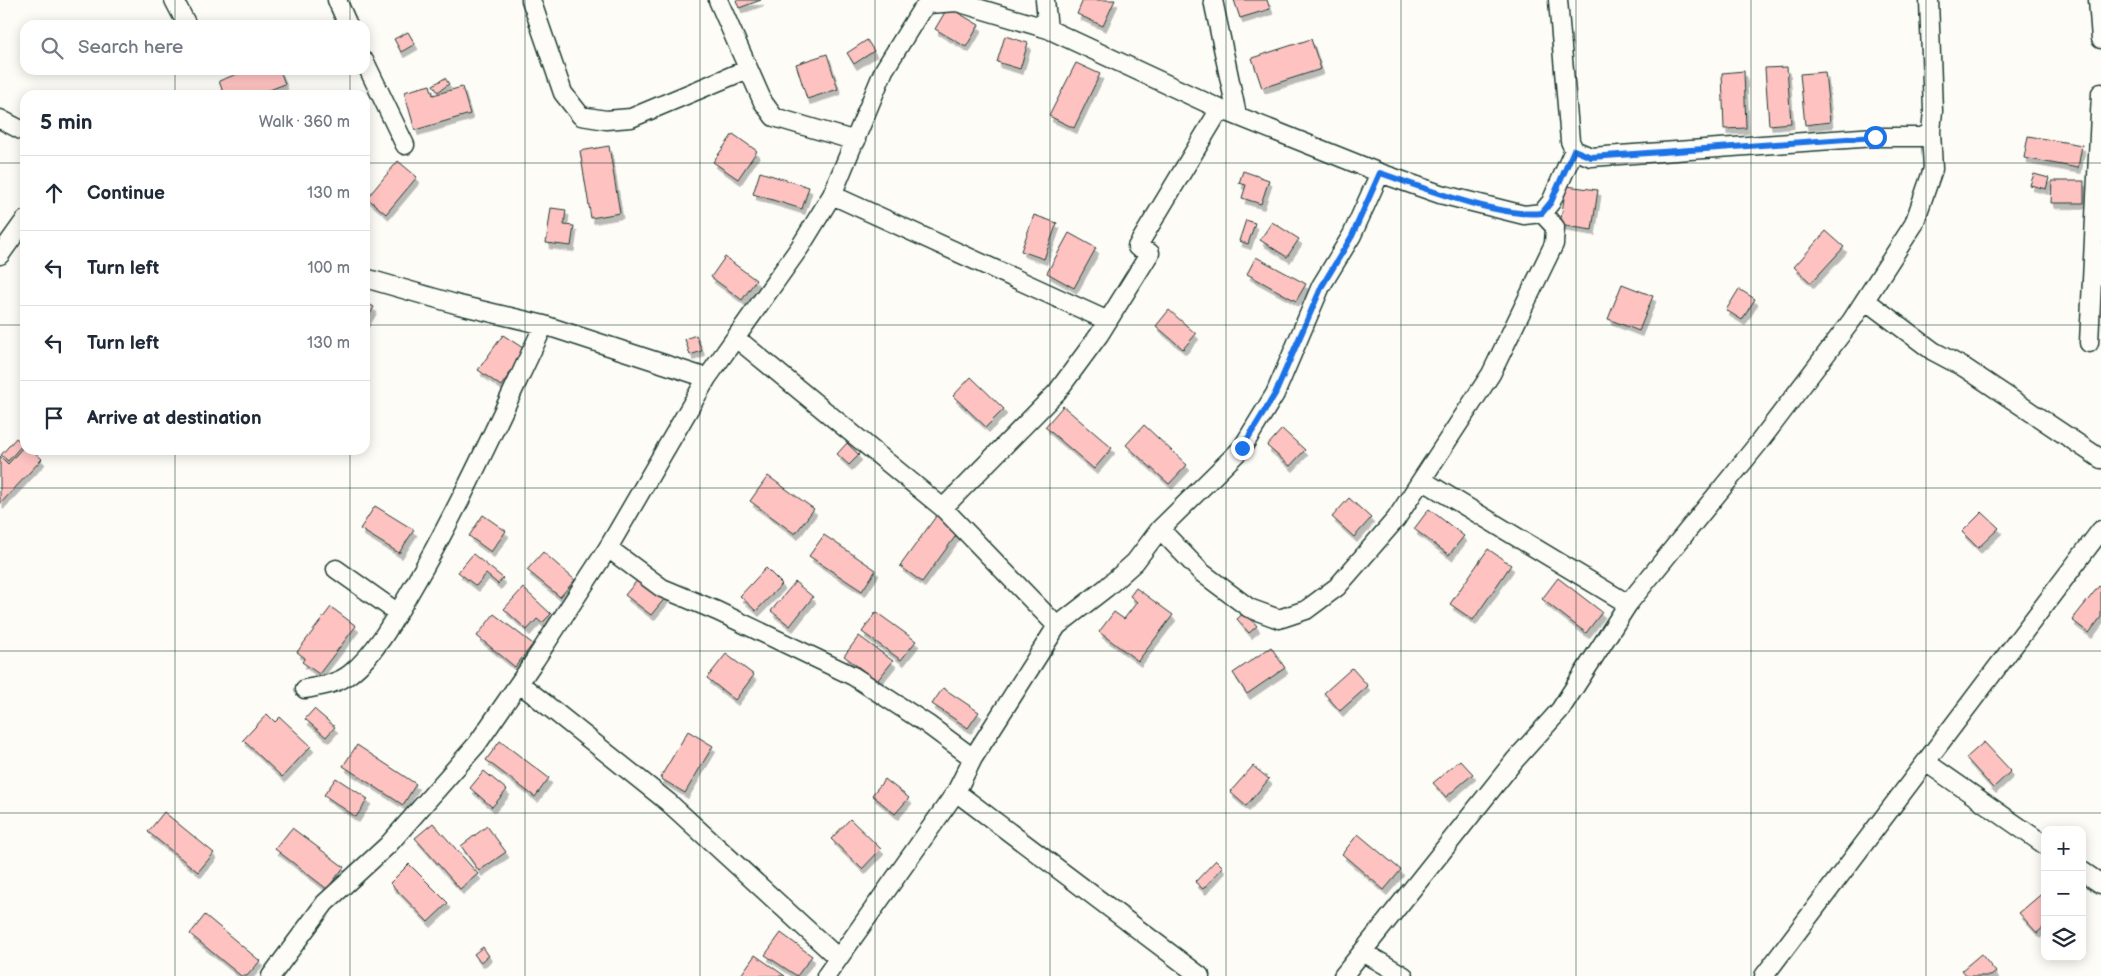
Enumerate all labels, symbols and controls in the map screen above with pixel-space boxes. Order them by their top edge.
search box [20,20,370,75]
icon: search [38,34,66,62]
text: Search here [78,36,183,59]
text: 5 min [40,110,93,135]
text: Walk · 360 m [259,113,350,132]
route start [1864,126,1887,149]
icon: ahead [40,179,68,207]
text: Continue [87,182,165,205]
text: 130 m [307,184,350,203]
icon: left [40,254,68,282]
text: Turn left [87,257,159,280]
text: 100 m [307,259,350,278]
icon: left [40,329,68,357]
text: Turn left [87,332,159,355]
text: 130 m [307,334,350,353]
icon: arrive [40,404,68,432]
text: Arrive at destination [87,407,262,430]
route end [1231,437,1254,460]
map controls [2041,826,2086,961]
button: + [2041,826,2086,871]
button: − [2041,871,2086,916]
button: layers [2041,916,2086,961]

